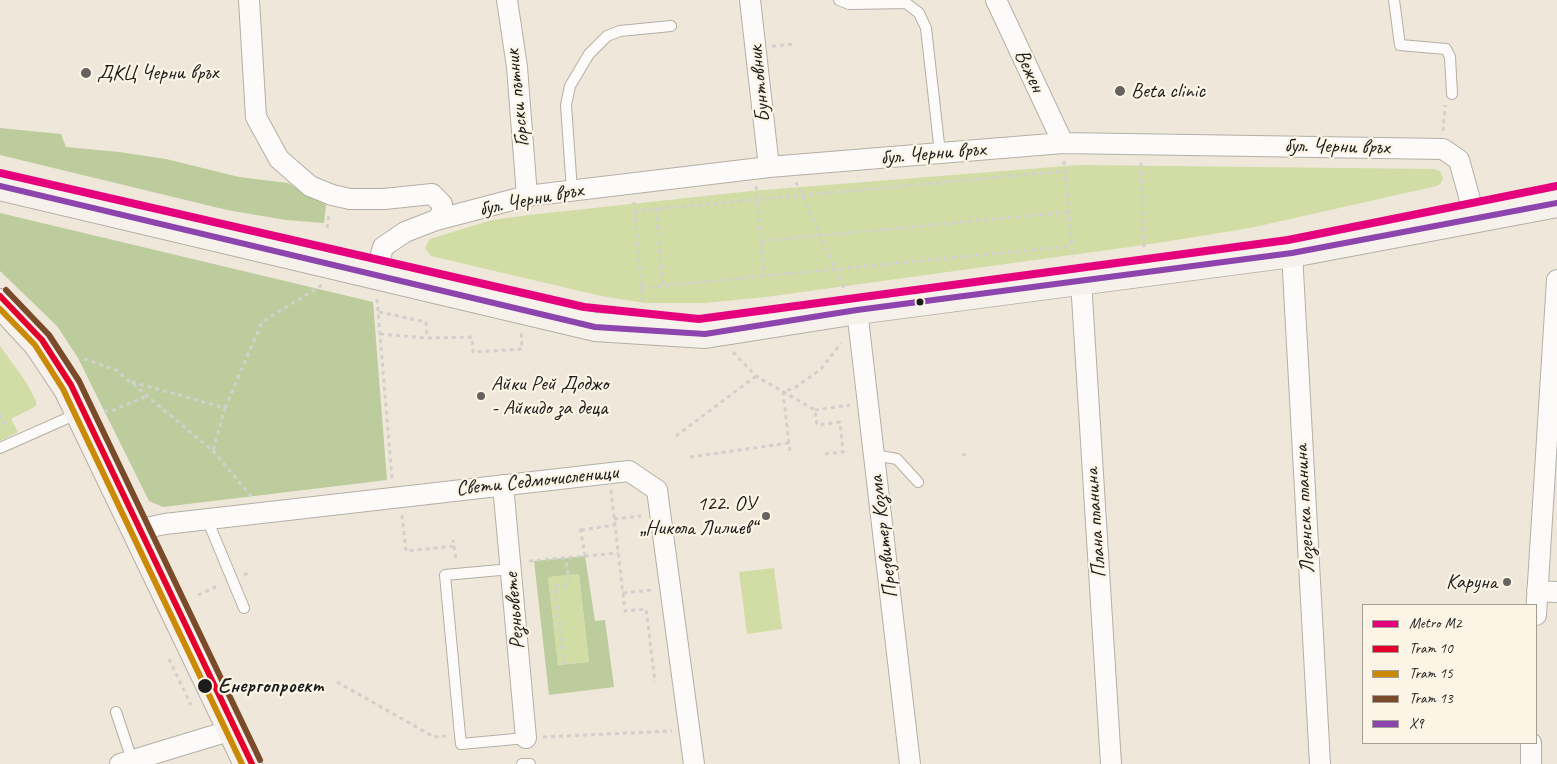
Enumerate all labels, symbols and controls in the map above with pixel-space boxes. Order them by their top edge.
street label: Бунтовник [743,44,777,124]
street label: Вежен [1008,46,1050,96]
street label: Горски пътник [500,48,536,148]
place label: ДКЦ Черни връх [97,60,218,86]
marker: ДКЦ Черни връх [79,66,93,80]
place label: Beta clinic [1131,78,1205,104]
marker: Beta clinic [1113,84,1127,98]
street label: бул. Черни връх [1284,133,1390,161]
street label: бул. Черни връх [879,137,987,171]
street label: бул. Черни връх [477,178,585,222]
unlabelled marker [915,297,925,307]
place label: Айки Рей Доджо - Айкидо за деца [491,371,608,421]
marker: Айки Рей Доджо - Айкидо за деца [475,390,487,402]
street label: Лозенска планина [1289,444,1321,574]
street label: Свети Седмочисленици [455,460,619,502]
street label: Плана планина [1080,467,1112,579]
street label: Презвитер Козма [864,474,904,600]
place label: 122. ОУ „Никола Лилиев“ [640,491,756,541]
marker: 122. ОУ „Никола Лилиев“ [760,510,772,522]
place label: Каруна [1446,569,1497,595]
street label: Резньовете [499,572,531,650]
marker: Каруна [1501,576,1513,588]
legend [1362,604,1537,744]
text: Metro M2 [1409,614,1462,633]
text: Tram 10 [1409,639,1453,658]
text: Tram 15 [1409,664,1453,683]
place label: Енергопроект [218,673,323,699]
marker: Енергопроект [196,677,214,695]
text: Tram 13 [1409,689,1453,708]
text: Х9 [1409,714,1424,733]

